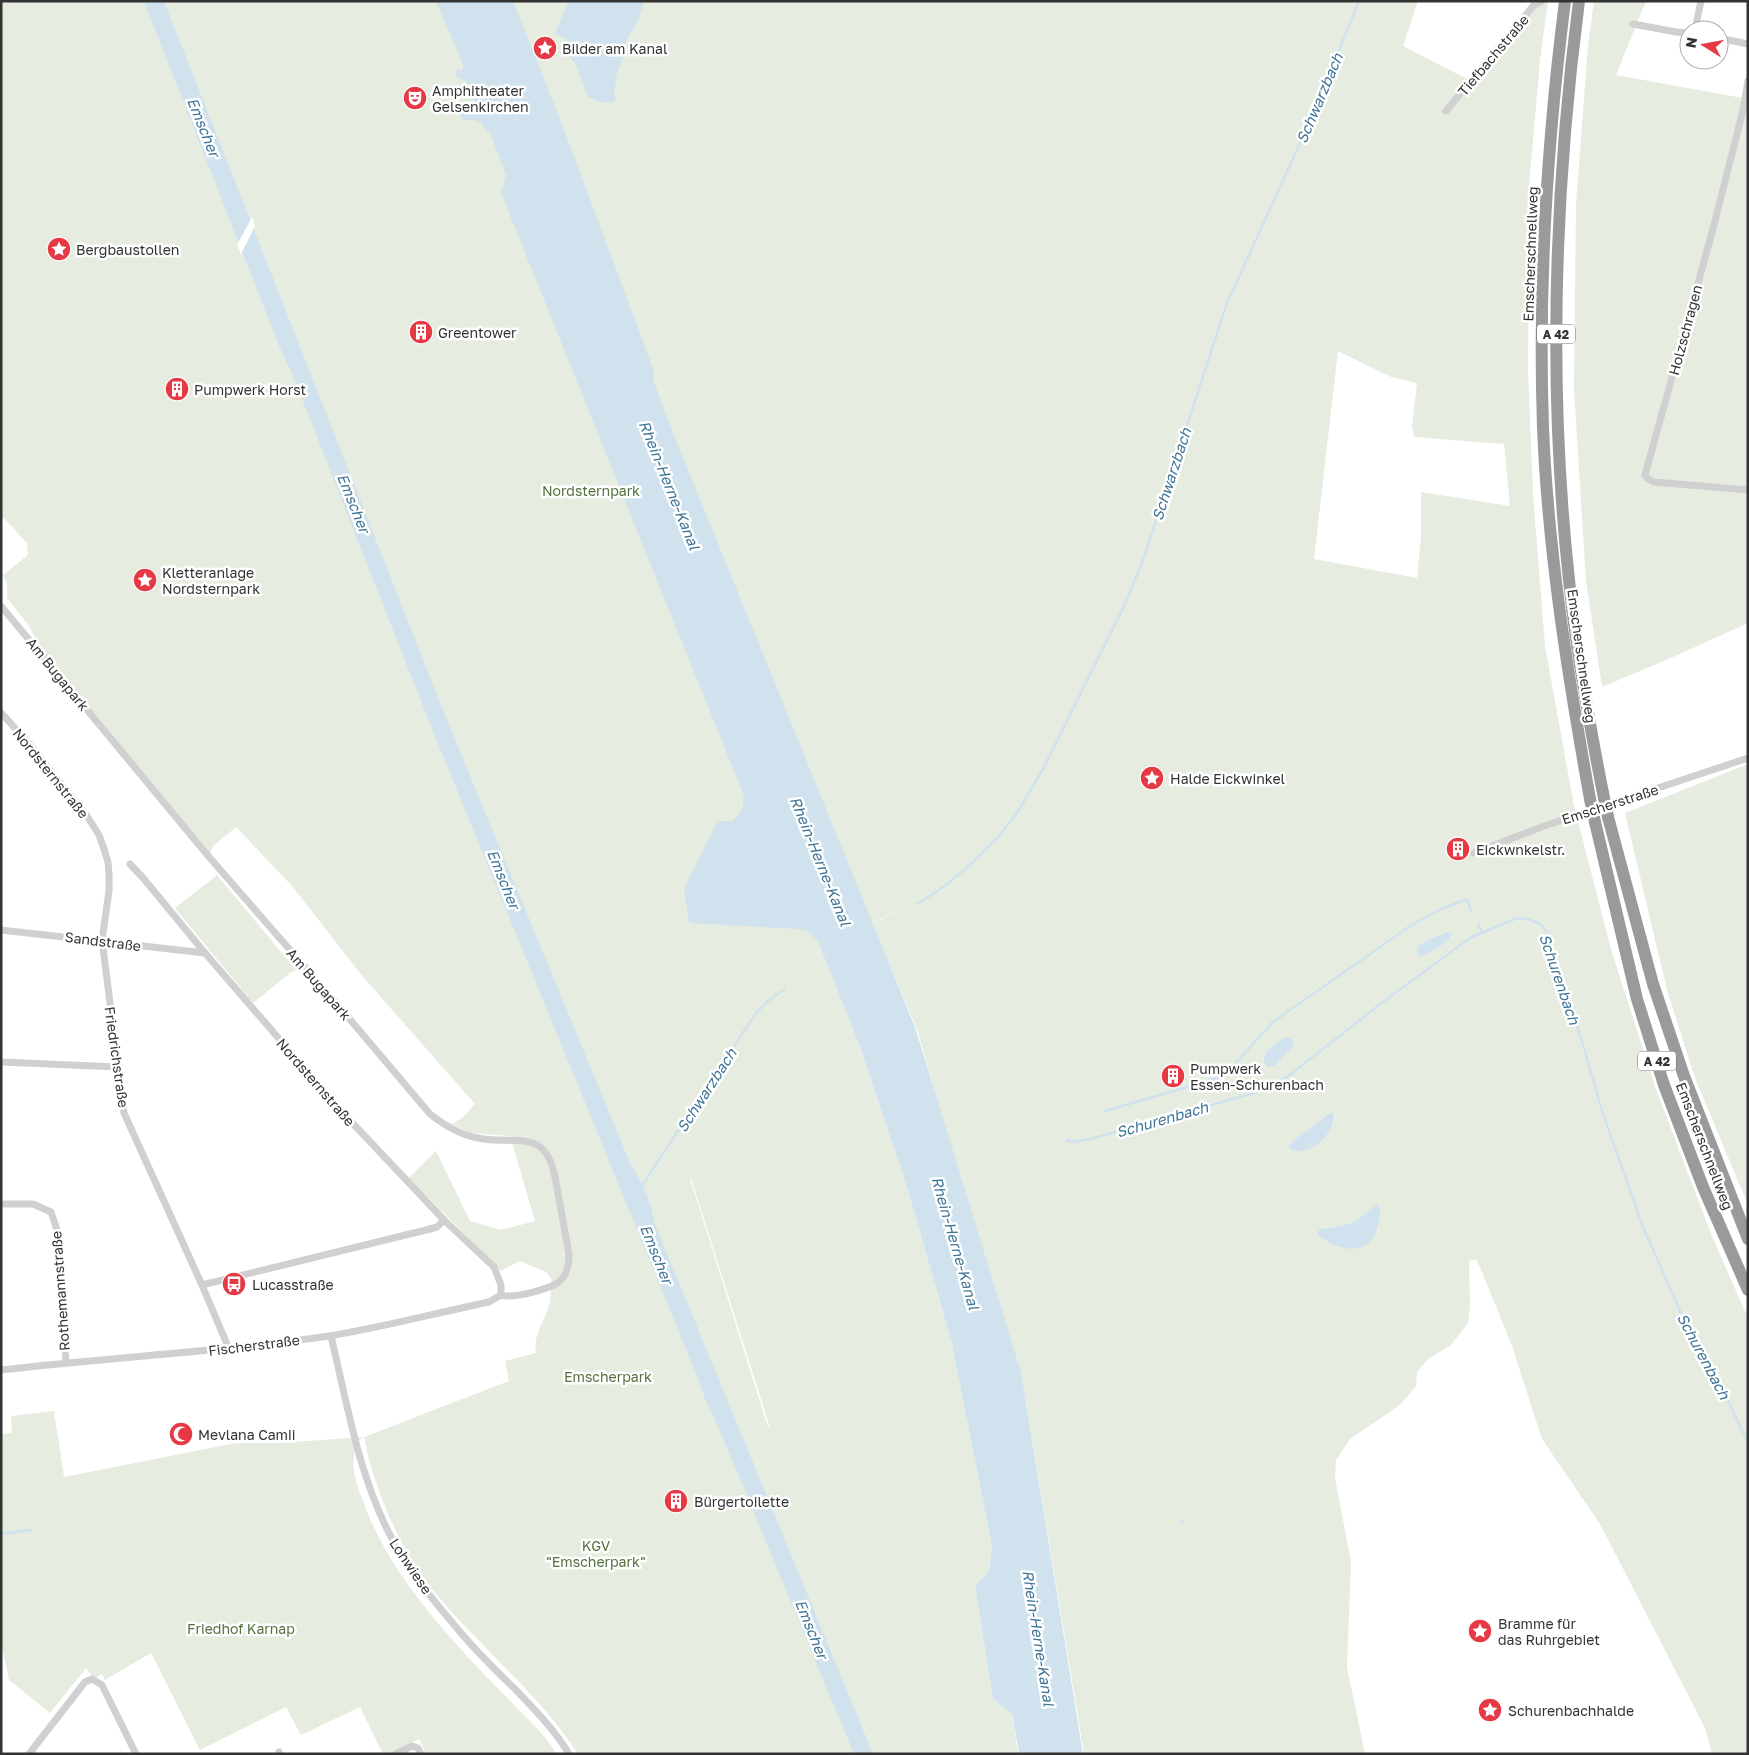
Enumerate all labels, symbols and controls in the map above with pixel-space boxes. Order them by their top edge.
street label: Tiefbachstraße [1454,11,1532,99]
north arrow [1679,20,1729,70]
place icon: Bilder am Kanal [532,35,558,61]
text: N [1681,36,1700,49]
place label: Bilder am Kanal [562,40,667,57]
water label: Schwarzbach [1292,50,1346,146]
place label: Amphitheater Gelsenkirchen [432,82,529,115]
theatre icon: Amphitheater Gelsenkirchen [402,85,428,111]
water label: Emscher [184,95,225,161]
street label: Emscherschnellweg [1519,186,1541,322]
place icon: Bergbaustollen [46,236,72,262]
place label: Bergbaustollen [76,241,179,258]
street label: Holzschragen [1665,283,1705,377]
building icon: Greentower [408,319,434,345]
place label: Greentower [438,324,517,341]
road number: A 42 [1537,324,1575,344]
building icon: Pumpwerk Horst [164,376,190,402]
place label: Pumpwerk Horst [194,381,306,398]
water label: Rhein-Herne-Kanal [636,418,705,553]
water label: Schwarzbach [1148,425,1195,522]
water label: Emscher [334,471,375,537]
park label: Nordsternpark [542,482,640,499]
place label: Kletteranlage Nordsternpark [162,564,260,597]
place icon: Kletteranlage Nordsternpark [132,567,158,593]
street label: Emscherschnellweg [1564,588,1600,724]
street label: Am Bugapark [23,634,93,714]
street label: Nordsternstraße [10,725,92,821]
place icon: Halde Eickwinkel [1139,765,1165,791]
place label: Halde Eickwinkel [1170,770,1285,787]
street label: Emscherstraße [1560,780,1660,828]
water label: Rhein-Herne-Kanal [787,794,856,929]
building icon: Eickwnkelstr. [1445,836,1471,862]
place label: Eickwnkelstr. [1476,841,1565,858]
water label: Emscher [484,847,525,913]
street label: Sandstraße [64,928,142,954]
water label: Schurenbach [1536,931,1584,1027]
street label: Am Bugapark [283,945,355,1023]
street label: Friedrichstraße [101,1005,133,1109]
street label: Nordsternstraße [273,1035,359,1129]
water label: Schwarzbach [672,1044,740,1135]
road number: A 42 [1638,1052,1676,1070]
place label: Pumpwerk Essen-Schurenbach [1190,1060,1324,1093]
building icon: Pumpwerk Essen-Schurenbach [1160,1063,1186,1089]
street label: Emscherschnellweg [1673,1080,1737,1212]
water label: Schurenbach [1114,1097,1211,1141]
water label: Rhein-Herne-Kanal [928,1174,984,1313]
water label: Emscher [637,1222,678,1288]
street label: Rothemannstraße [47,1230,73,1352]
bus stop icon: Lucasstraße [221,1271,247,1297]
place label: Lucasstraße [252,1276,334,1293]
water label: Schurenbach [1674,1310,1735,1403]
street label: Fischerstraße [207,1331,301,1359]
park label: Emscherpark [564,1368,652,1385]
mosque icon: Mevlana Camii [168,1421,194,1447]
place label: Mevlana Camii [198,1426,295,1443]
building icon: Bürgertoilette [663,1488,689,1514]
place label: Bürgertoilette [694,1493,789,1510]
street label: Lohwiese [386,1535,436,1597]
park label: KGV "Emscherpark" [546,1537,646,1570]
water label: Rhein-Herne-Kanal [1019,1569,1059,1709]
water label: Emscher [792,1597,833,1663]
place label: Bramme für das Ruhrgebiet [1498,1615,1600,1648]
place icon: Bramme für das Ruhrgebiet [1467,1618,1493,1644]
park label: Friedhof Karnap [187,1620,295,1637]
place icon: Schurenbachhalde [1477,1697,1503,1723]
place label: Schurenbachhalde [1508,1702,1634,1719]

